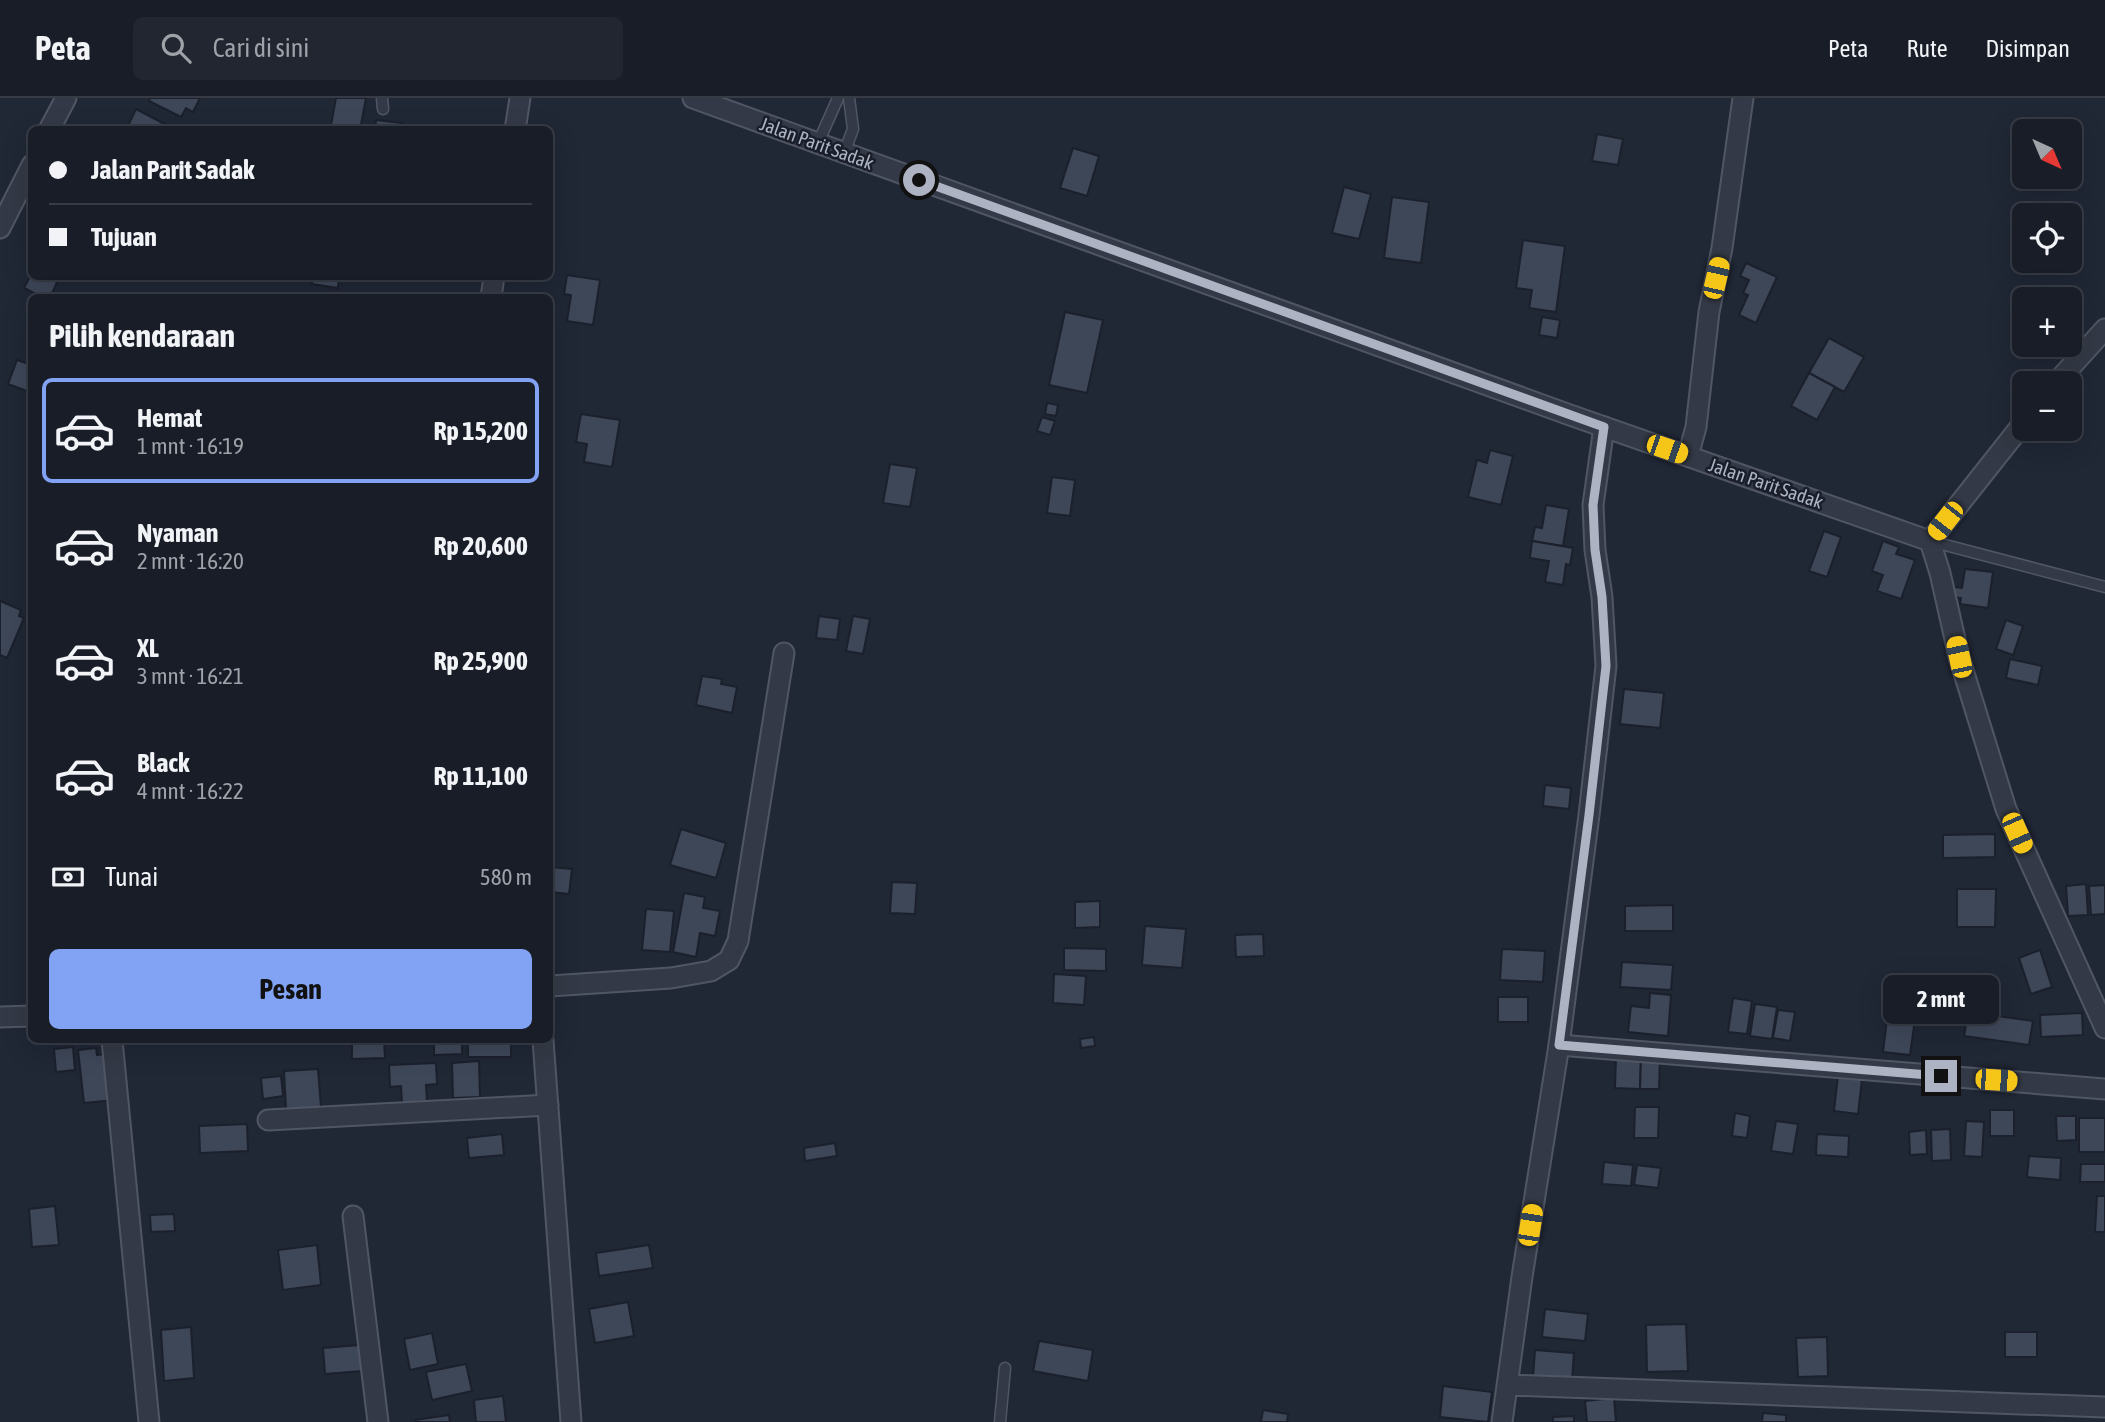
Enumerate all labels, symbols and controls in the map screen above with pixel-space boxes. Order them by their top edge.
search box [133,17,623,80]
text: Peta [35,29,91,67]
icon: search [157,29,195,67]
text: Cari di sini [213,33,309,63]
text: Peta [1828,35,1868,62]
text: Rute [1906,35,1948,62]
text: Disimpan [1986,35,2070,62]
street label: Jalan Parit Sadak [757,112,877,174]
north arrow [2012,119,2082,189]
map controls [2012,119,2082,441]
text: Jalan Parit Sadak [91,155,254,185]
route start [903,164,935,196]
button: locate [2012,203,2082,273]
text: Tujuan [91,222,157,252]
car [1702,255,1731,301]
button: + [2012,287,2082,357]
text: Pilih kendaraan [49,317,235,354]
button: − [2012,371,2082,441]
icon: car [53,399,116,462]
text: Hemat [137,403,202,433]
text: Rp 15,200 [433,416,528,446]
car [1644,432,1691,466]
text: 1 mnt · 16:19 [137,433,244,459]
street label: Jalan Parit Sadak [1706,453,1827,513]
car [1924,498,1967,544]
icon: car [53,514,116,577]
text: Nyaman [137,518,218,548]
text: Rp 20,600 [433,531,528,561]
text: 2 mnt · 16:20 [137,548,244,574]
icon: car [53,629,116,692]
text: XL [137,633,159,663]
car [1945,634,1974,680]
text: Rp 25,900 [433,646,528,676]
text: 3 mnt · 16:21 [137,663,244,689]
icon: car [53,744,116,807]
text: Black [137,748,189,778]
text: Rp 11,100 [433,761,528,791]
text: 4 mnt · 16:22 [137,778,244,804]
car [1999,810,2036,856]
icon: cash [49,858,87,896]
text: Tunai [105,862,158,892]
text: 580 m [480,864,532,890]
button: Pesan [49,949,532,1029]
callout: 2 mnt [1883,974,1999,1024]
text: 2 mnt [1917,986,1965,1012]
route end [1925,1060,1957,1092]
car [1975,1068,2018,1092]
car [1517,1203,1544,1247]

